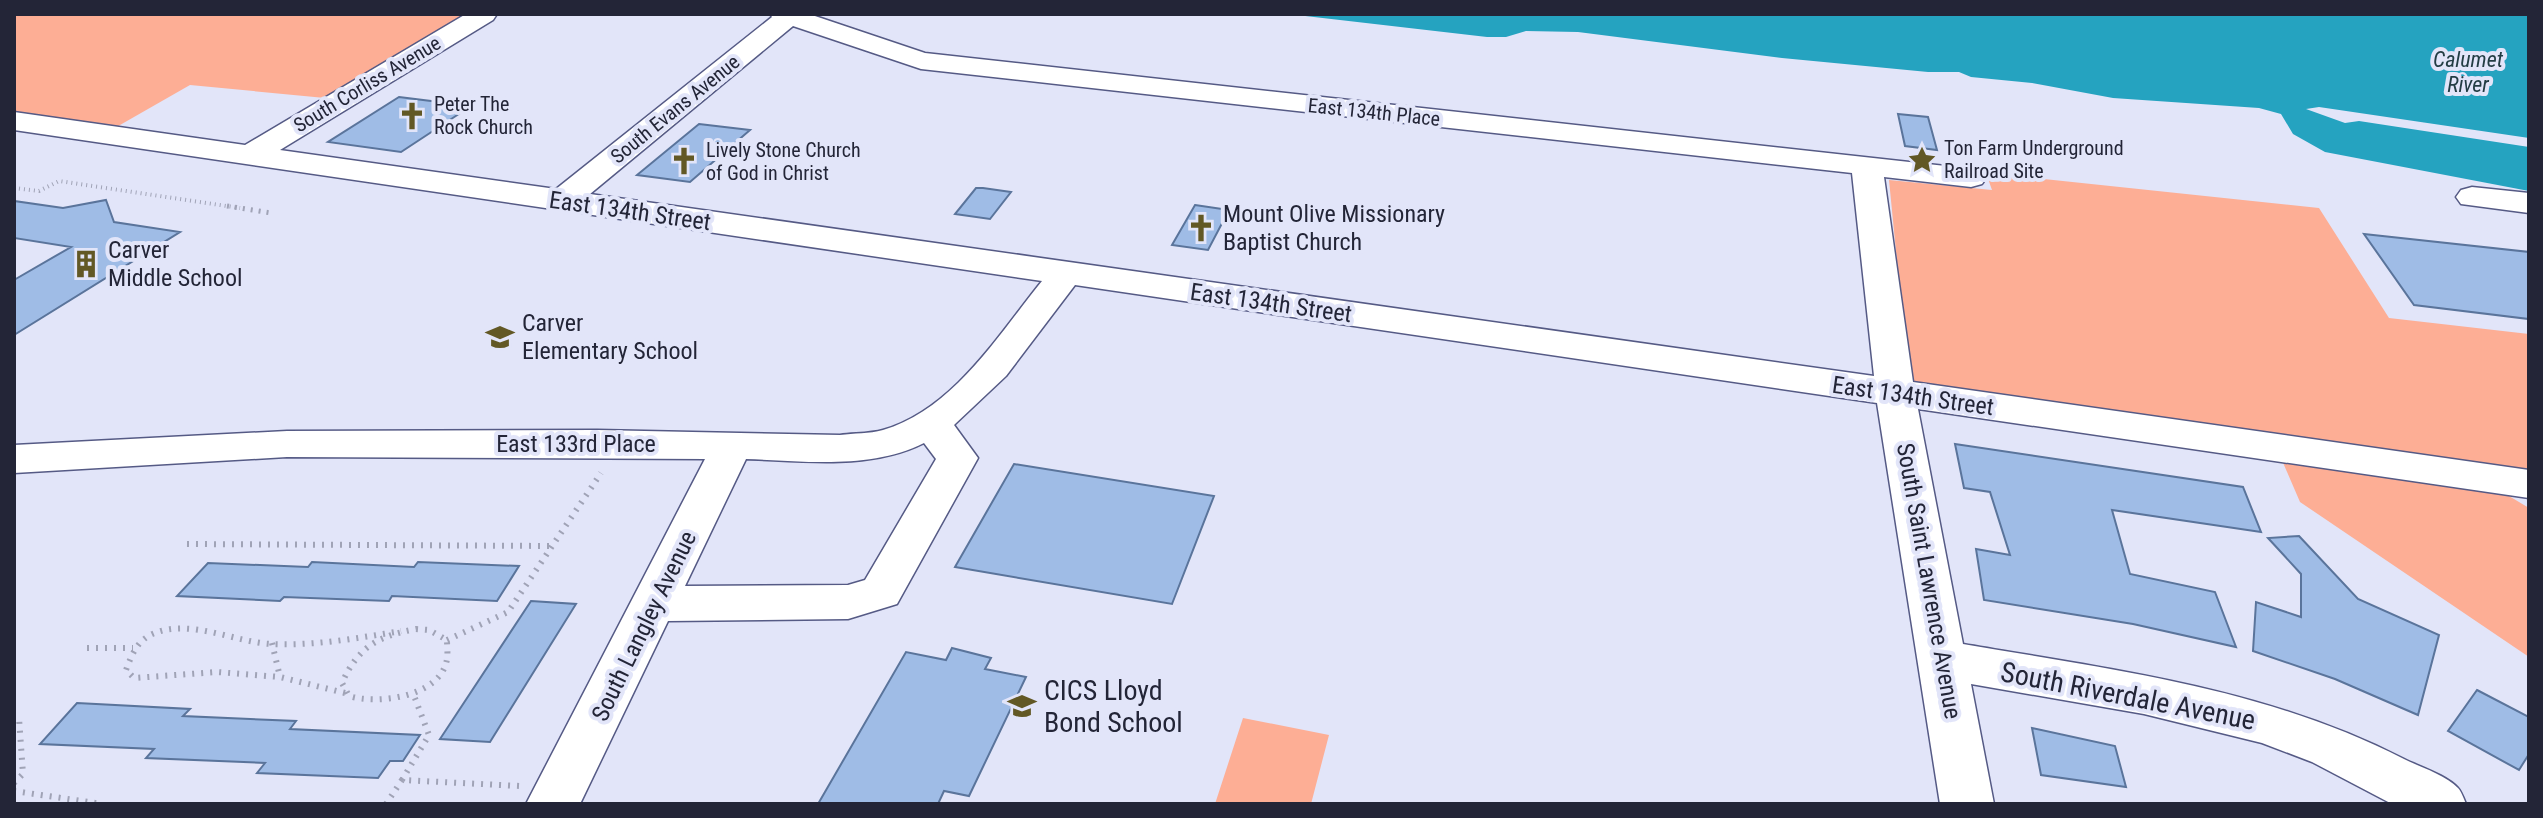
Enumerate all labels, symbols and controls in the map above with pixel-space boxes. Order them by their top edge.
street label: South Corliss Avenue [289,31,445,137]
water label: Calumet River [2433,47,2504,97]
street label: South Evans Avenue [606,50,744,168]
place label: Peter The Rock Church [434,92,533,139]
street label: East 134th Place [1307,93,1441,131]
church icon: Peter The Rock Church [397,101,427,131]
place label: Ton Farm Underground Railroad Site [1944,136,2124,183]
place label: Lively Stone Church of God in Christ [706,138,861,185]
place icon: Ton Farm Underground Railroad Site [1907,145,1937,175]
church icon: Lively Stone Church of God in Christ [669,146,699,176]
street label: East 134th Street [547,186,713,236]
place label: Mount Olive Missionary Baptist Church [1223,200,1445,256]
church icon: Mount Olive Missionary Baptist Church [1186,213,1216,243]
place label: Carver Middle School [108,236,242,292]
building icon: Carver Middle School [71,249,101,279]
street label: East 134th Street [1188,278,1354,328]
place label: Carver Elementary School [522,309,698,365]
school or university icon: Carver Elementary School [485,322,515,352]
street label: East 134th Street [1830,371,1996,421]
street label: East 133rd Place [496,430,656,458]
street label: South Saint Lawrence Avenue [1891,441,1967,721]
street label: South Langley Avenue [586,526,702,726]
street label: South Riverdale Avenue [1998,655,2258,737]
place label: CICS Lloyd Bond School [1044,674,1183,739]
school or university icon: CICS Lloyd Bond School [1007,691,1037,721]

